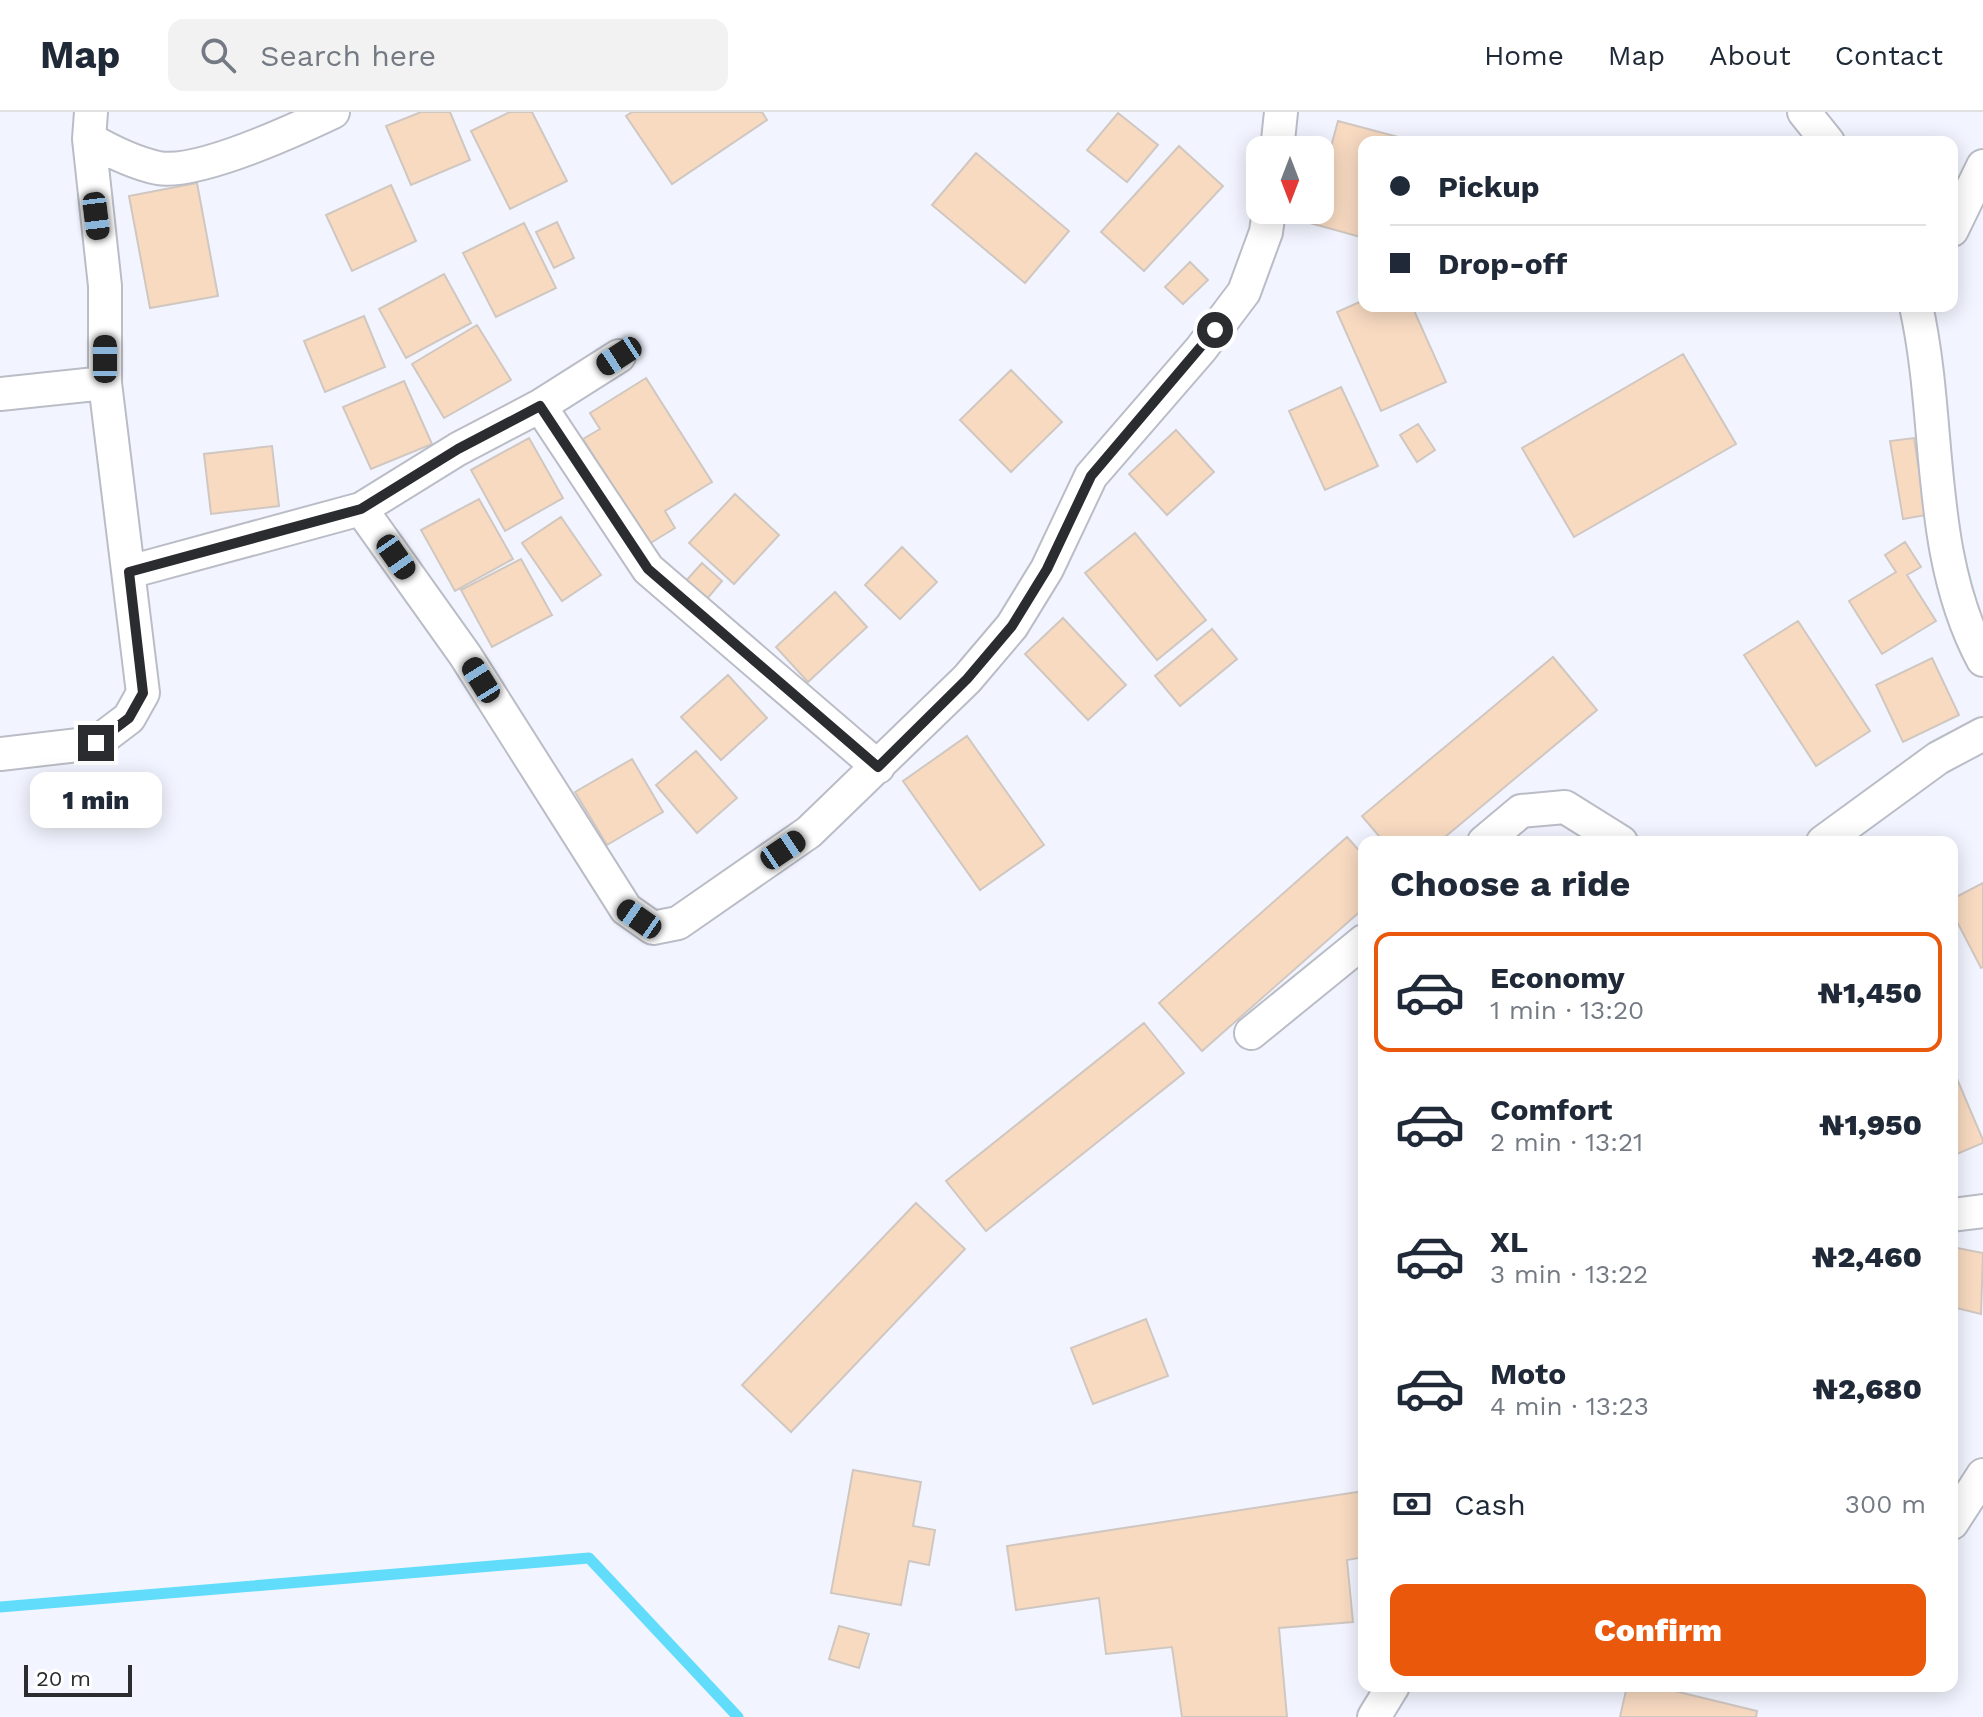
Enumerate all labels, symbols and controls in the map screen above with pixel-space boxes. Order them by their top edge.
search box [168,19,728,91]
text: Map [40,33,120,77]
icon: search [196,33,240,77]
text: Search here [260,38,436,73]
text: Home [1484,39,1564,72]
text: Map [1608,39,1665,72]
text: About [1709,39,1791,72]
text: Contact [1835,39,1943,72]
north arrow [1246,136,1334,224]
map controls [1246,136,1334,224]
text: Pickup [1438,169,1540,204]
car [81,191,111,241]
text: Drop-off [1438,246,1567,281]
route start [1197,312,1233,348]
car [592,333,646,379]
car [93,335,117,383]
car [372,530,420,584]
car [458,653,504,707]
route end [78,725,114,761]
callout: 1 min [30,771,162,827]
text: 1 min [63,785,129,815]
car [756,827,810,873]
text: Choose a ride [1390,863,1630,905]
car [612,895,666,943]
icon: car [1394,956,1466,1028]
text: Economy [1490,960,1625,995]
text: ₦1,450 [1817,975,1922,1010]
text: 1 min · 13:20 [1490,995,1644,1025]
icon: car [1394,1088,1466,1160]
text: Comfort [1490,1092,1612,1127]
text: ₦1,950 [1819,1107,1922,1142]
text: 2 min · 13:21 [1490,1127,1643,1157]
icon: car [1394,1220,1466,1292]
text: XL [1490,1224,1528,1259]
text: ₦2,460 [1812,1239,1922,1274]
text: 3 min · 13:22 [1490,1259,1648,1289]
icon: car [1394,1352,1466,1424]
text: Moto [1490,1356,1566,1391]
text: ₦2,680 [1813,1371,1922,1406]
text: 4 min · 13:23 [1490,1391,1649,1421]
icon: cash [1390,1482,1434,1526]
text: Cash [1454,1487,1526,1522]
text: 300 m [1845,1489,1926,1519]
button: Confirm [1390,1584,1926,1676]
scale bar [24,1661,132,1697]
text: 20 m [36,1666,91,1691]

